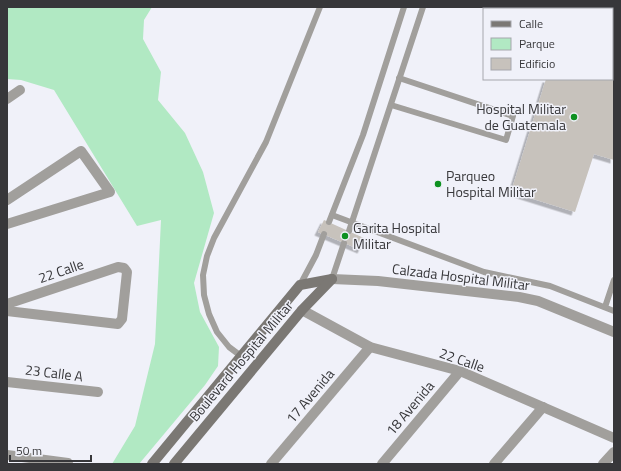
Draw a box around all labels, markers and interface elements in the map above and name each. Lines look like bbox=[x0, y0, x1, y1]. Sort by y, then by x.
legend bbox=[483, 8, 613, 80]
text: Calle bbox=[519, 14, 543, 33]
text: Parque bbox=[519, 34, 555, 53]
text: Edificio bbox=[519, 54, 555, 73]
place label: Hospital Militar de Guatemala bbox=[476, 98, 566, 135]
marker: Hospital Militar de Guatemala bbox=[569, 112, 579, 122]
place label: Parqueo Hospital Militar bbox=[446, 165, 536, 202]
marker: Parqueo Hospital Militar bbox=[433, 179, 443, 189]
place label: Garita Hospital Militar bbox=[353, 217, 440, 254]
marker: Garita Hospital Militar bbox=[340, 231, 350, 241]
street label: 22 Calle bbox=[35, 253, 86, 288]
street label: Calzada Hospital Militar bbox=[391, 258, 531, 295]
street label: Boulevard Hospital Militar bbox=[184, 295, 298, 426]
street label: 22 Calle bbox=[437, 342, 488, 377]
street label: 23 Calle A bbox=[24, 359, 85, 387]
street label: 17 Avenida bbox=[281, 364, 339, 428]
street label: 18 Avenida bbox=[381, 376, 439, 440]
scale bar bbox=[10, 437, 91, 463]
text: 50 m bbox=[16, 441, 42, 460]

